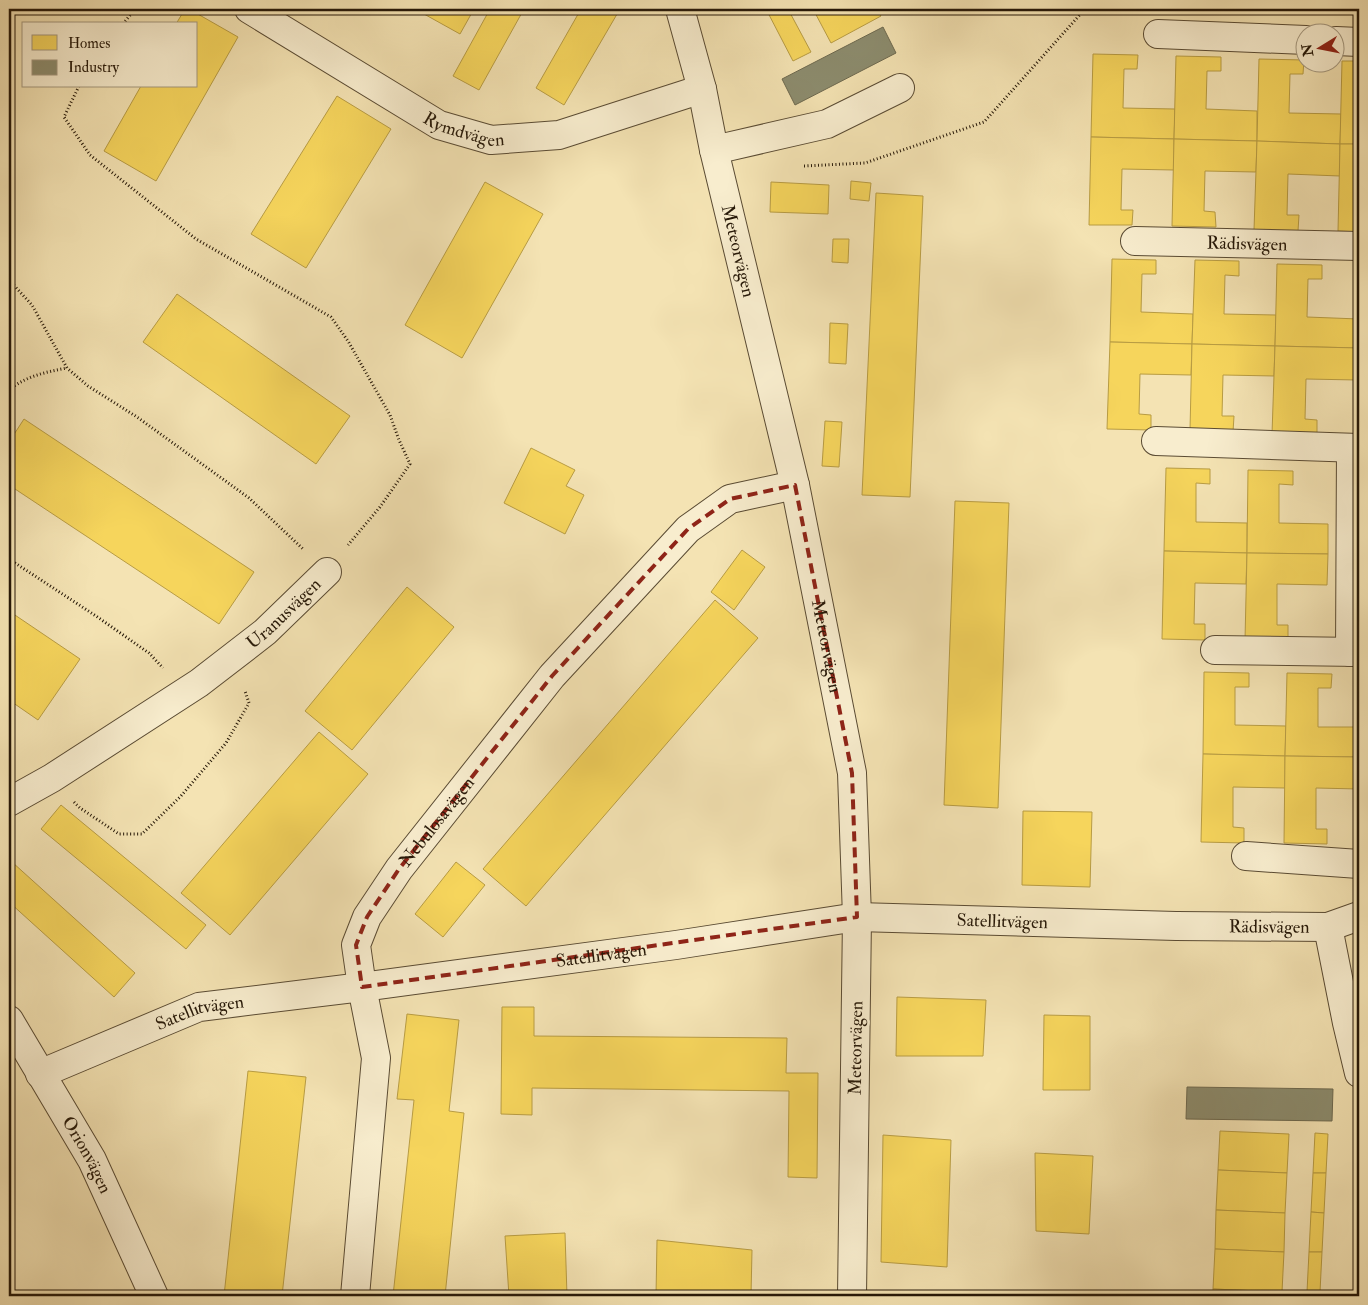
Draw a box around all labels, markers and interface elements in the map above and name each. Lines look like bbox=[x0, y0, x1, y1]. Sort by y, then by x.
legend bbox=[22, 22, 198, 88]
north arrow bbox=[1296, 22, 1346, 72]
text: Homes bbox=[68, 34, 110, 53]
text: N bbox=[1298, 42, 1317, 59]
text: Industry bbox=[68, 58, 119, 77]
street label: Rymdvägen bbox=[419, 107, 505, 152]
street label: Meteorvägen bbox=[716, 202, 761, 300]
street label: Rädisvägen bbox=[1206, 231, 1288, 256]
street label: Uranusvägen bbox=[242, 573, 326, 654]
street label: Meteorvägen bbox=[806, 598, 847, 695]
street label: Nebulosavägen bbox=[394, 772, 479, 871]
street label: Satellitvägen bbox=[956, 908, 1048, 934]
street label: Rädisvägen bbox=[1229, 915, 1310, 938]
street label: Satellitvägen bbox=[554, 938, 648, 972]
street label: Satellitvägen bbox=[152, 990, 245, 1036]
street label: Meteorvägen bbox=[844, 1001, 868, 1095]
street label: Orionvägen bbox=[57, 1112, 117, 1197]

